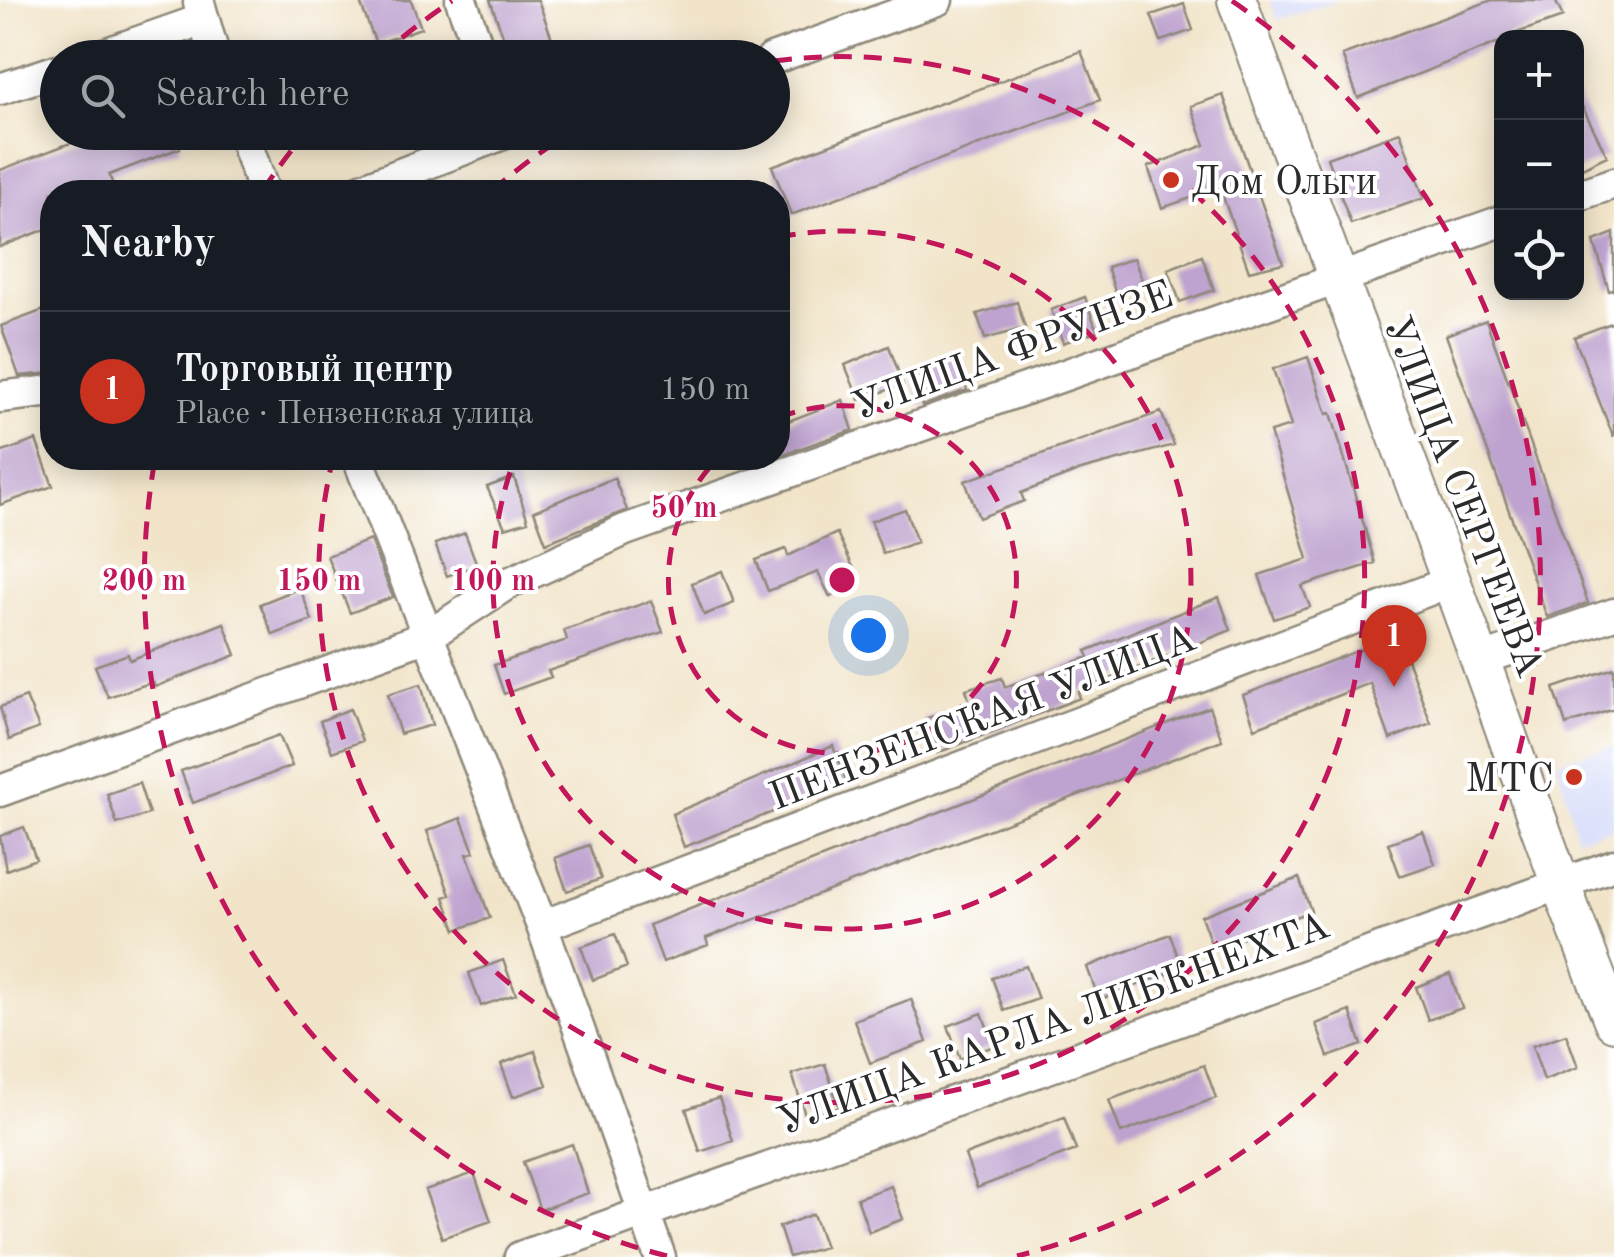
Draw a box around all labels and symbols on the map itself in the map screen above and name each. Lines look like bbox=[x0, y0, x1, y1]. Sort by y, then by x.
place label: Дом Ольги bbox=[1191, 164, 1377, 204]
marker: Дом Ольги bbox=[1160, 169, 1182, 191]
street label: УЛИЦА ФРУНЗЕ bbox=[848, 276, 1179, 429]
street label: УЛИЦА СЕРГЕЕВА bbox=[1374, 312, 1548, 683]
text: 50 m bbox=[650, 494, 718, 524]
centre of rings bbox=[824, 562, 860, 598]
text: 200 m bbox=[102, 567, 186, 597]
text: 150 m bbox=[277, 567, 361, 597]
text: 100 m bbox=[451, 567, 535, 597]
pin: 1 bbox=[1362, 604, 1426, 687]
your location bbox=[843, 610, 894, 661]
street label: ПЕНЗЕНСКАЯ УЛИЦА bbox=[765, 620, 1202, 820]
place label: МТС bbox=[1465, 761, 1554, 801]
marker: МТС bbox=[1563, 766, 1585, 788]
street label: УЛИЦА КАРЛА ЛИБКНЕХТА bbox=[773, 907, 1335, 1144]

